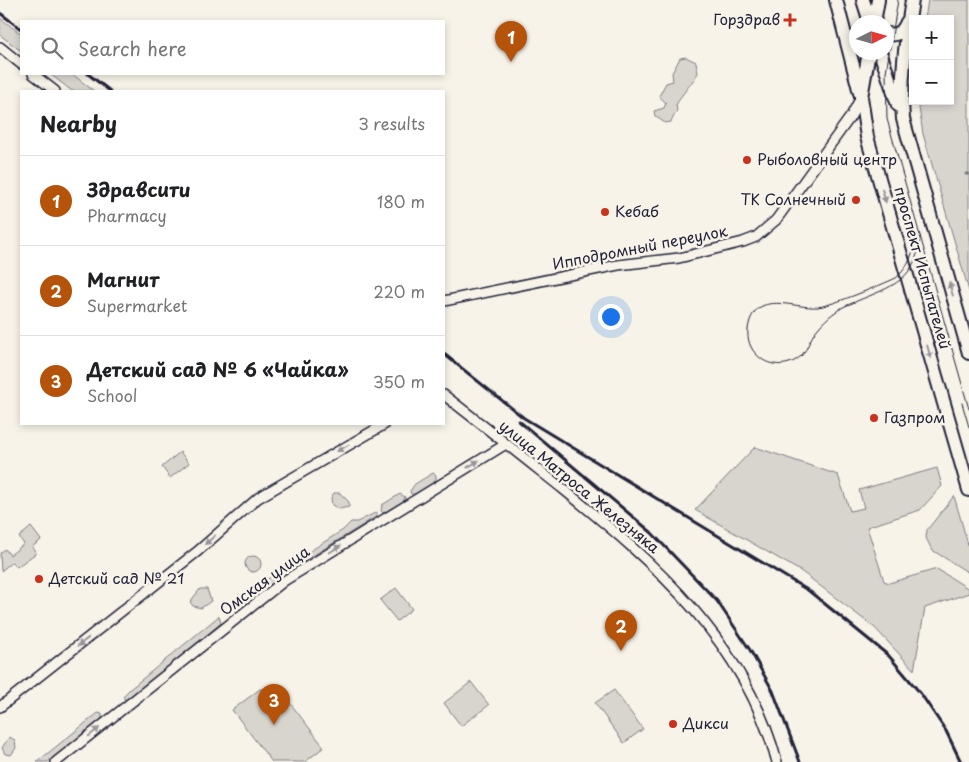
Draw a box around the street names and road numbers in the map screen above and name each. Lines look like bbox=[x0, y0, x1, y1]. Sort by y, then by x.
street label: проспект Испытателей bbox=[889, 184, 958, 352]
street label: Ипподромный переулок bbox=[550, 218, 729, 275]
street label: улица Матроса Железняка bbox=[495, 414, 666, 558]
street label: Омская улица bbox=[215, 539, 314, 620]

